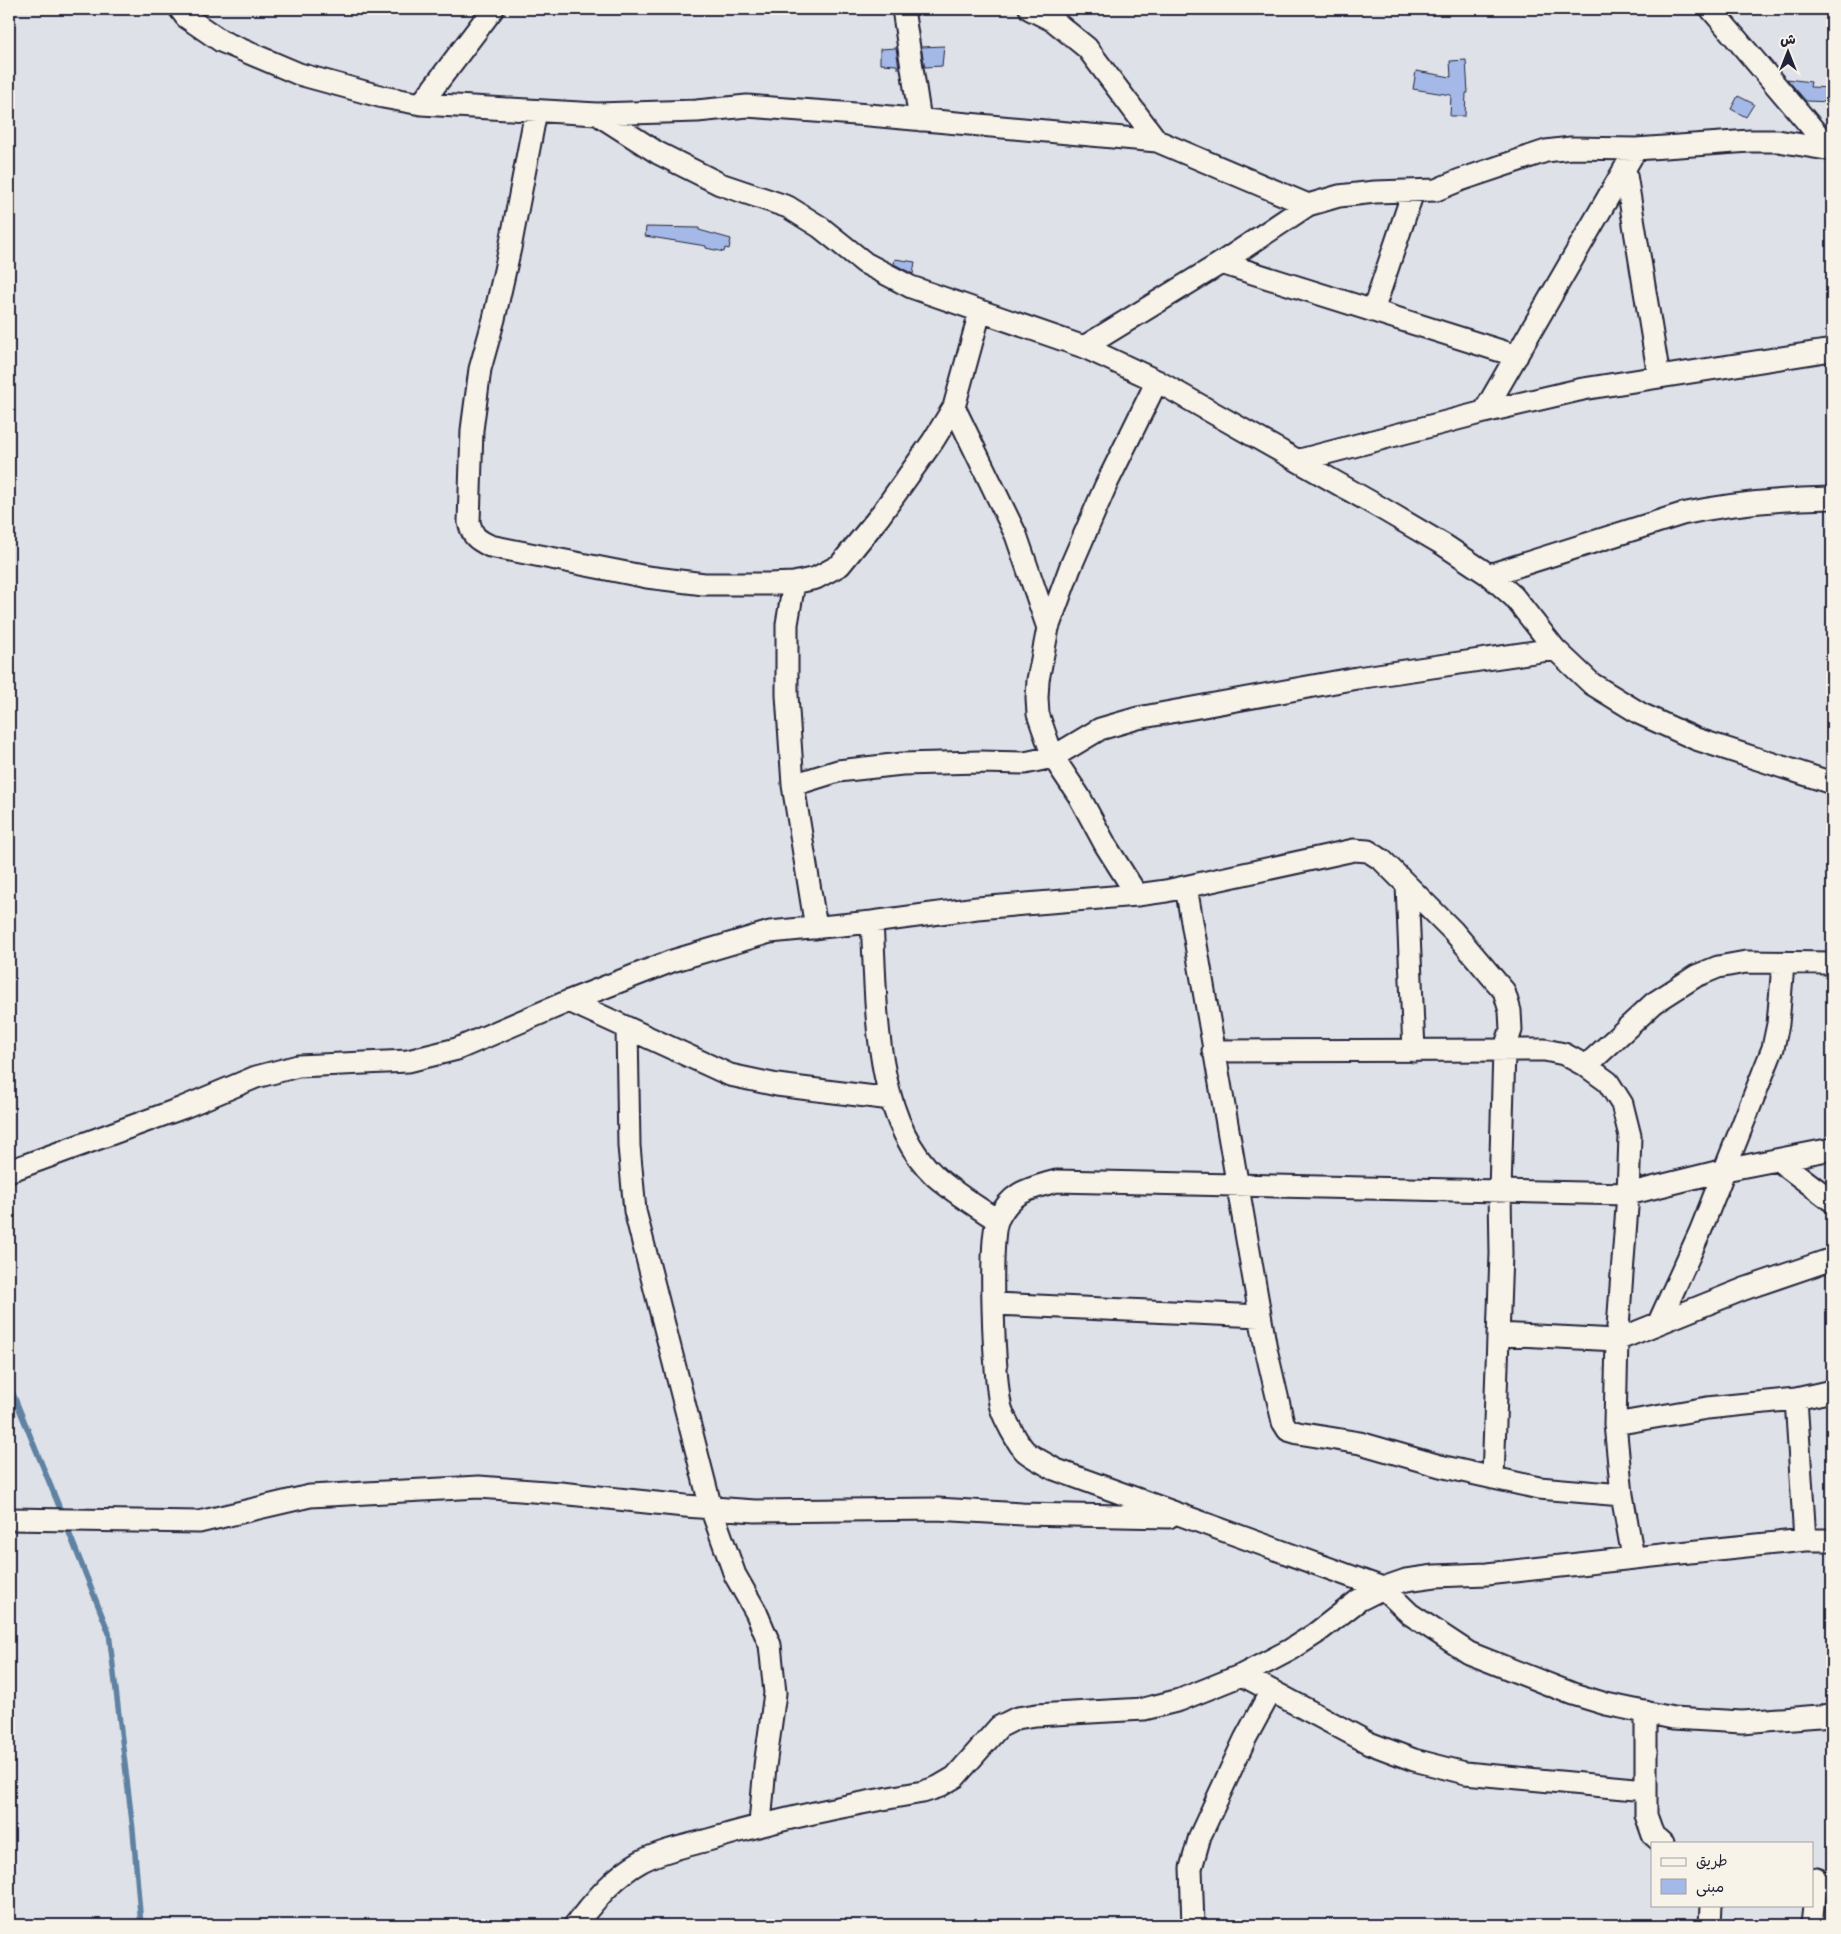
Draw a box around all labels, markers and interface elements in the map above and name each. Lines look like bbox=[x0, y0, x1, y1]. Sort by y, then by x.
north arrow bbox=[1764, 28, 1814, 78]
text: ش bbox=[1780, 33, 1796, 50]
legend bbox=[1651, 1842, 1814, 1906]
text: طريق bbox=[1696, 1854, 1728, 1872]
text: مبنى bbox=[1696, 1880, 1724, 1898]

